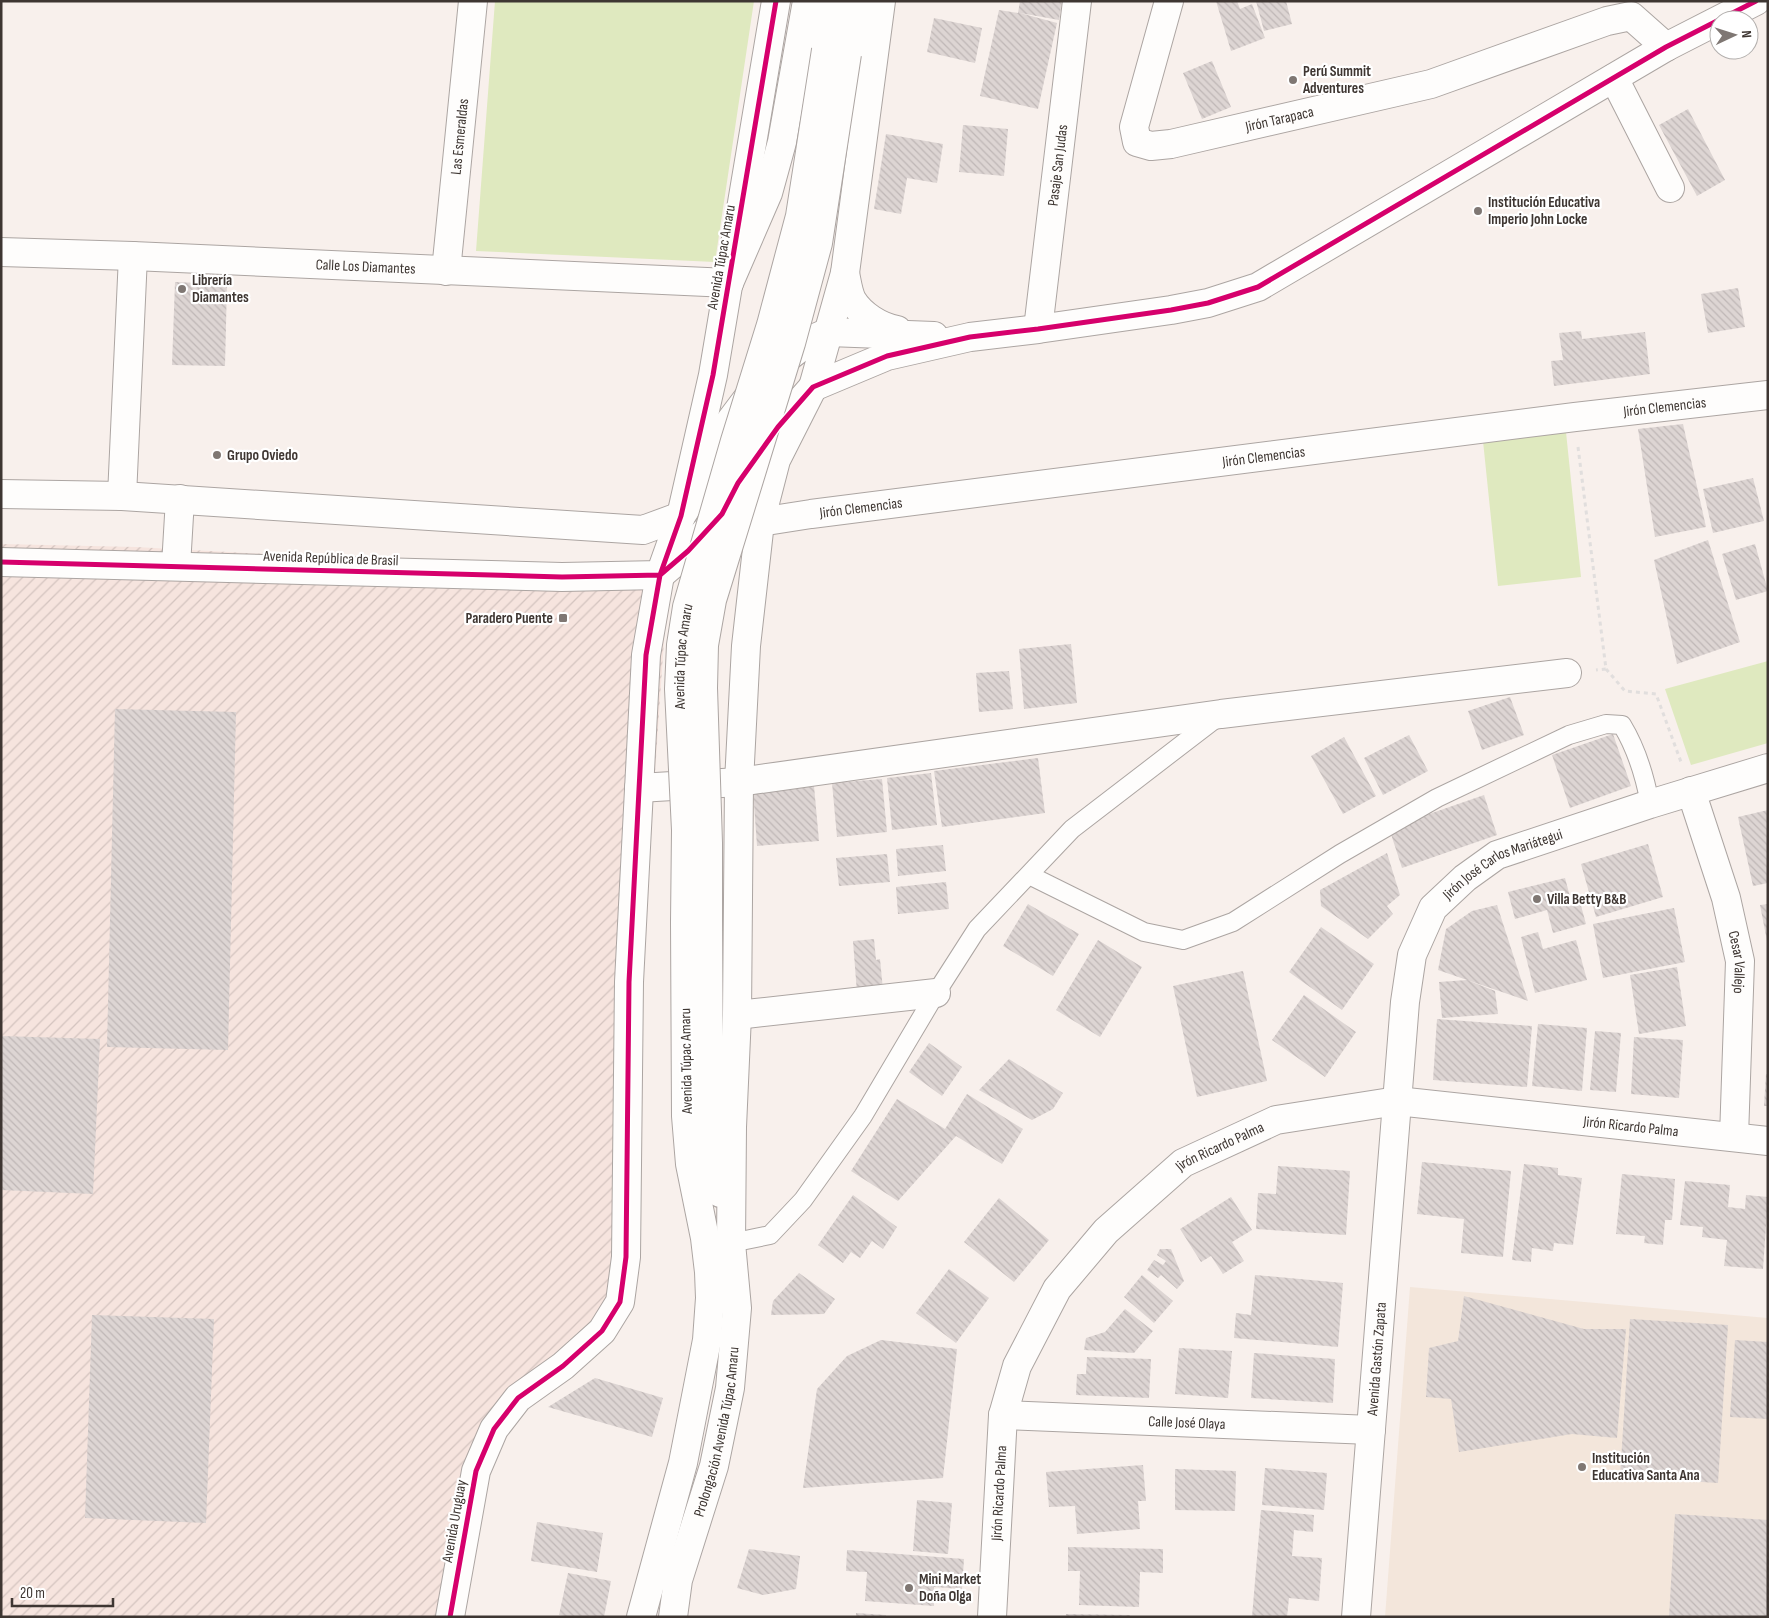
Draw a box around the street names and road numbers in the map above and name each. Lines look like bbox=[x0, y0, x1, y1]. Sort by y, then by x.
street label: Las Esmeraldas bbox=[447, 98, 473, 176]
street label: Jirón Tarapaca bbox=[1243, 102, 1316, 137]
street label: Pasaje San Judas bbox=[1044, 123, 1072, 207]
street label: Avenida Túpac Amaru bbox=[703, 203, 740, 312]
street label: Calle Los Diamantes bbox=[315, 255, 416, 279]
street label: Jirón Clemencias bbox=[1621, 393, 1707, 422]
street label: Jirón Clemencias bbox=[1220, 442, 1306, 472]
street label: Jirón Clemencias bbox=[818, 493, 903, 523]
street label: Avenida República de Brasil bbox=[262, 547, 399, 570]
street label: Avenida Túpac Amaru bbox=[670, 601, 698, 711]
street label: Jirón José Carlos Mariátegui bbox=[1438, 825, 1565, 905]
street label: Cesar Vallejo bbox=[1724, 929, 1749, 994]
street label: Avenida Túpac Amaru bbox=[676, 1008, 697, 1115]
street label: Jirón Ricardo Palma bbox=[1582, 1112, 1680, 1141]
street label: Jirón Ricardo Palma bbox=[1171, 1118, 1267, 1176]
street label: Avenida Gastón Zapata bbox=[1363, 1301, 1391, 1417]
street label: Prolongación Avenida Túpac Amaru bbox=[690, 1346, 744, 1519]
street label: Calle José Olaya bbox=[1148, 1412, 1226, 1434]
street label: Jirón Ricardo Palma bbox=[987, 1445, 1011, 1542]
street label: Avenida Uruguay bbox=[438, 1478, 471, 1565]

